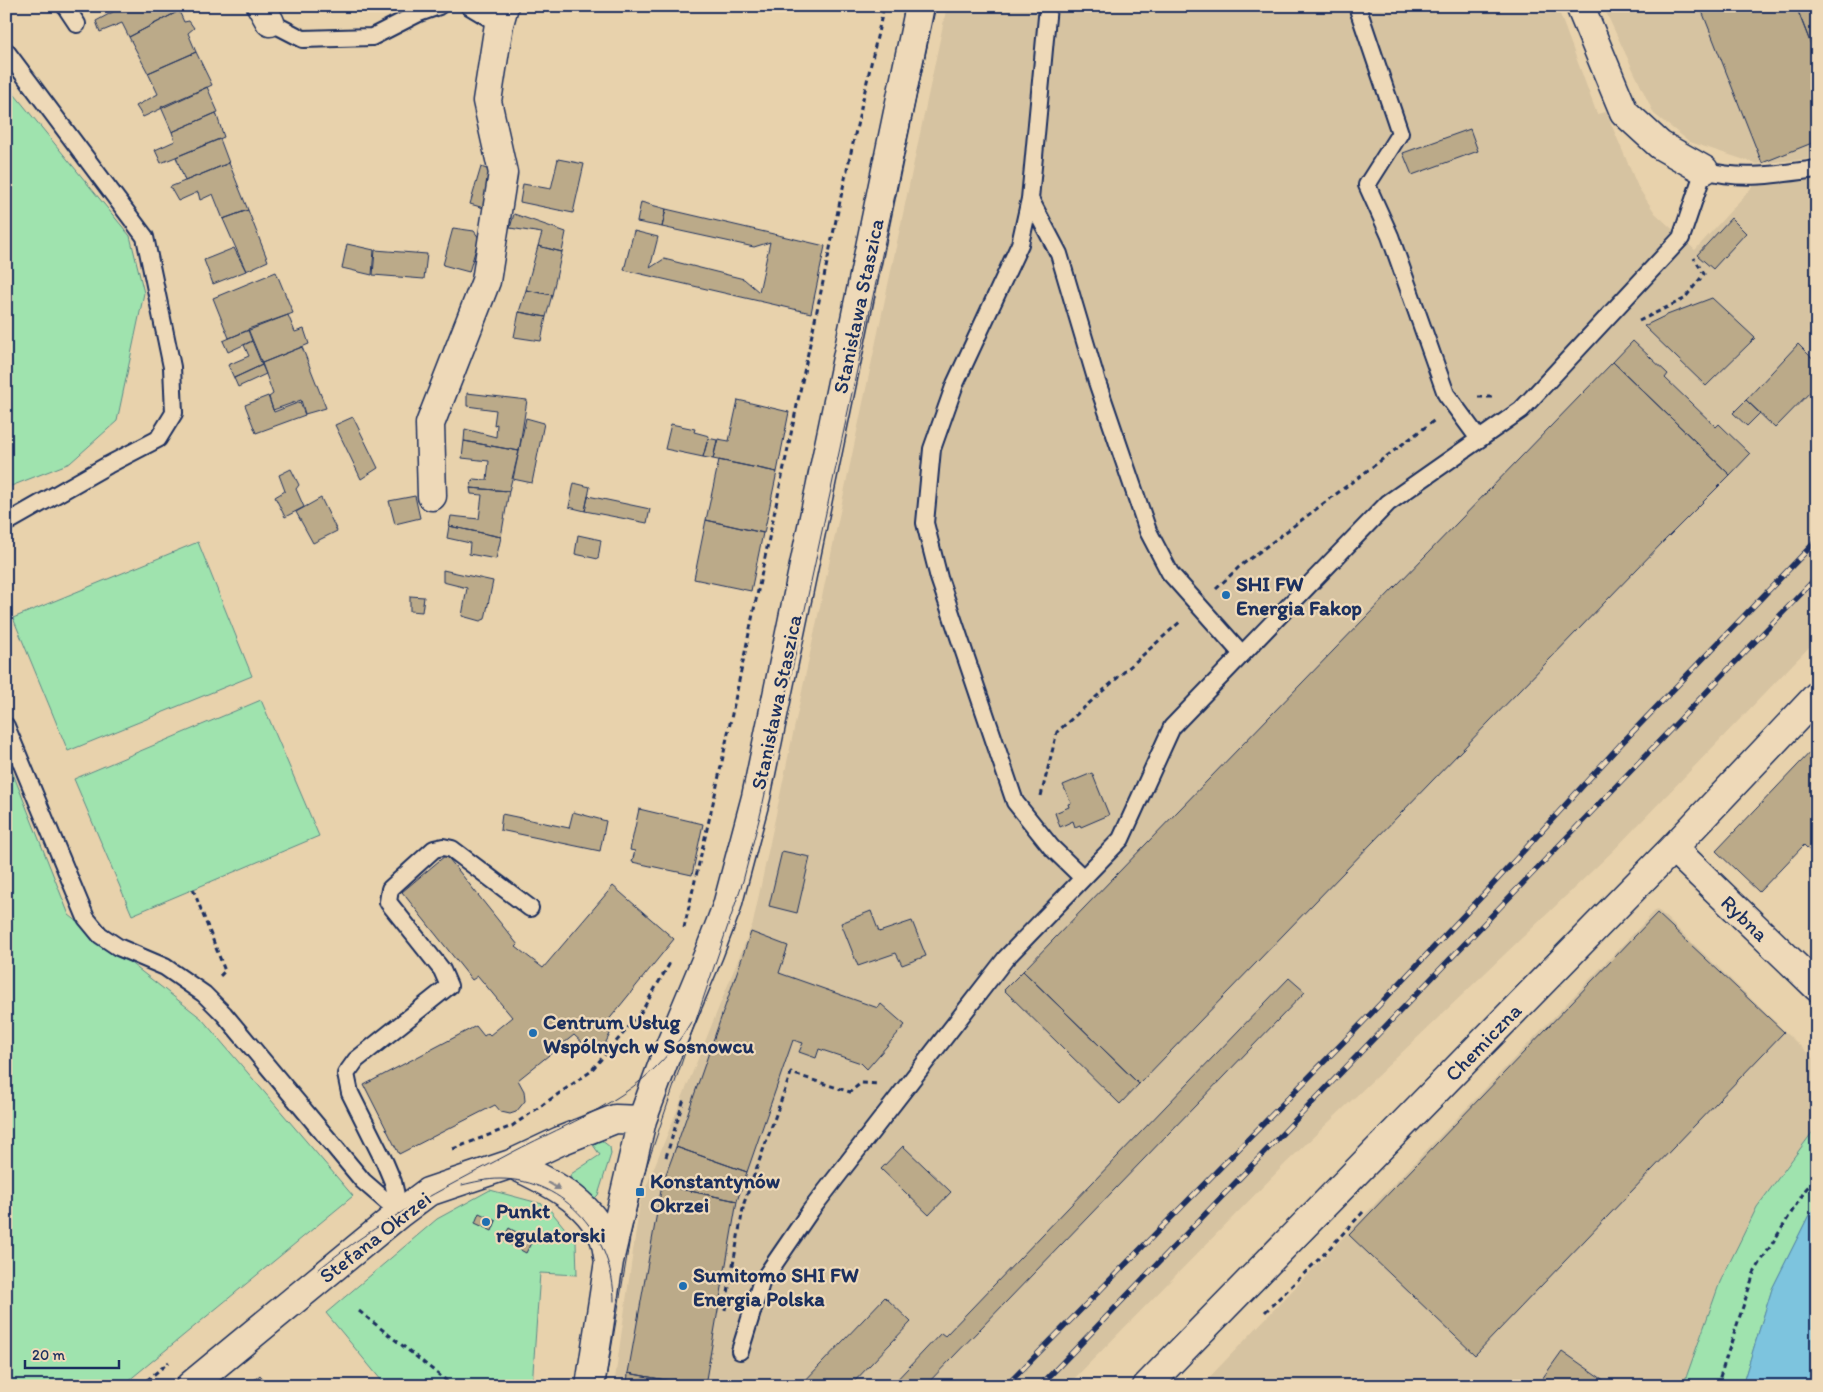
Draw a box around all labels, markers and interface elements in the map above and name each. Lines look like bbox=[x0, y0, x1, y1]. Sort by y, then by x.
street label: Stanisława Staszica bbox=[827, 216, 889, 396]
place label: SHI FW Energia Fakop bbox=[1236, 571, 1362, 621]
marker: SHI FW Energia Fakop bbox=[1220, 589, 1232, 601]
street label: Stanisława Staszica bbox=[745, 612, 807, 792]
street label: Rybna bbox=[1716, 890, 1774, 947]
street label: Chemiczna bbox=[1440, 998, 1526, 1086]
place label: Centrum Usług Wspólnych w Sosnowcu bbox=[543, 1009, 754, 1059]
marker: Centrum Usług Wspólnych w Sosnowcu bbox=[527, 1027, 539, 1039]
place label: Konstantynów Okrzei bbox=[650, 1168, 781, 1217]
one-way arrow bbox=[547, 1182, 561, 1191]
street label: Stefana Okrzei bbox=[314, 1186, 436, 1288]
marker: Konstantynów Okrzei bbox=[634, 1186, 646, 1198]
place label: Punkt regulatorski bbox=[496, 1198, 606, 1248]
marker: Punkt regulatorski bbox=[480, 1216, 492, 1228]
place label: Sumitomo SHI FW Energia Polska bbox=[693, 1262, 859, 1312]
marker: Sumitomo SHI FW Energia Polska bbox=[677, 1280, 689, 1292]
scale bar bbox=[25, 1337, 119, 1369]
text: 20 m bbox=[32, 1346, 66, 1364]

